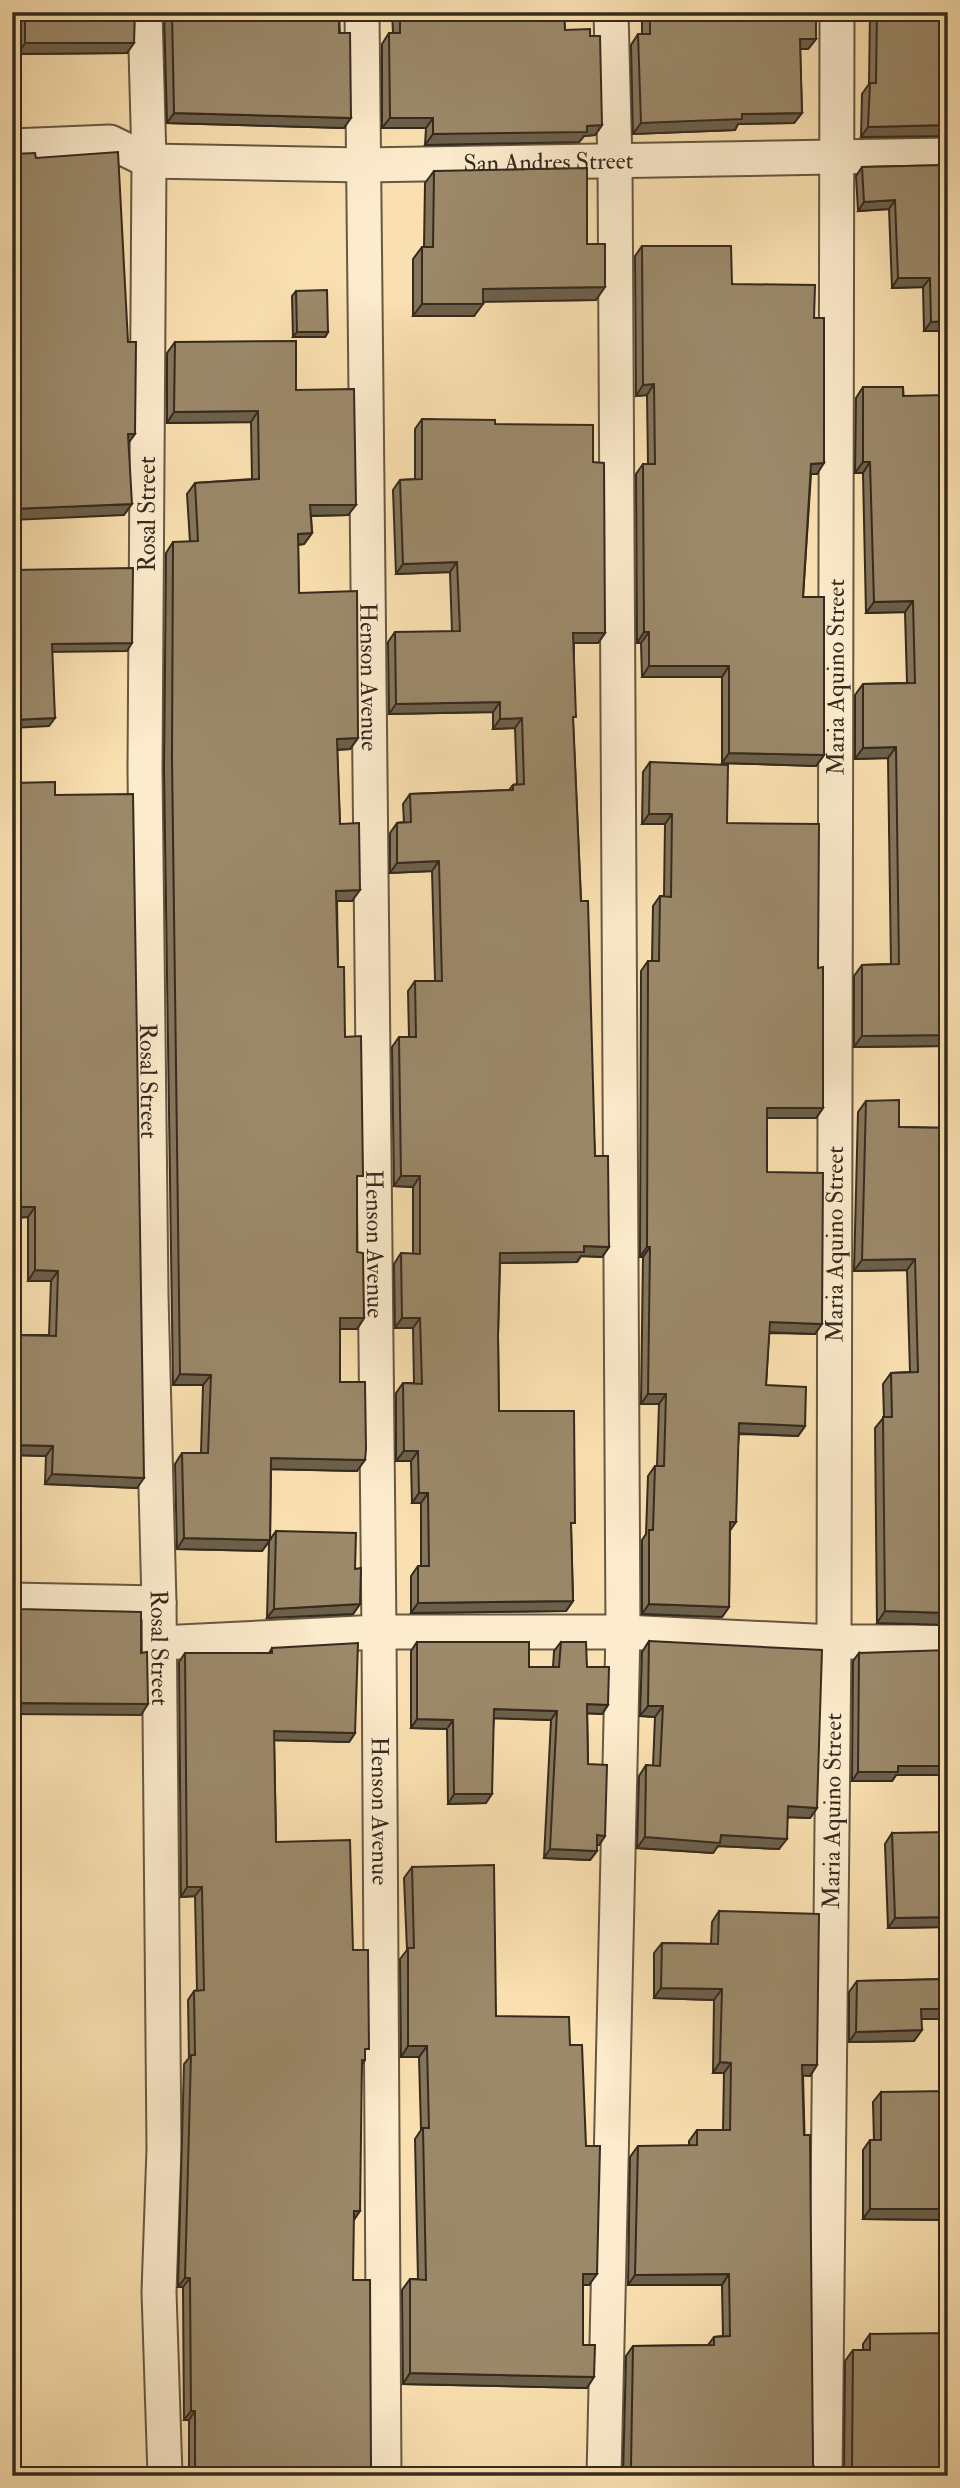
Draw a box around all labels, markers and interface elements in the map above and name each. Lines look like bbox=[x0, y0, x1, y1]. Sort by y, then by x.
street label: San Andres Street bbox=[463, 145, 634, 179]
street label: Rosal Street bbox=[132, 456, 163, 572]
street label: Maria Aquino Street bbox=[820, 579, 851, 775]
street label: Henson Avenue bbox=[353, 603, 385, 751]
street label: Rosal Street bbox=[132, 1023, 165, 1139]
street label: Maria Aquino Street bbox=[819, 1146, 850, 1342]
street label: Henson Avenue bbox=[359, 1169, 391, 1318]
street label: Rosal Street bbox=[143, 1590, 175, 1706]
street label: Maria Aquino Street bbox=[816, 1712, 849, 1909]
street label: Henson Avenue bbox=[364, 1737, 396, 1885]

